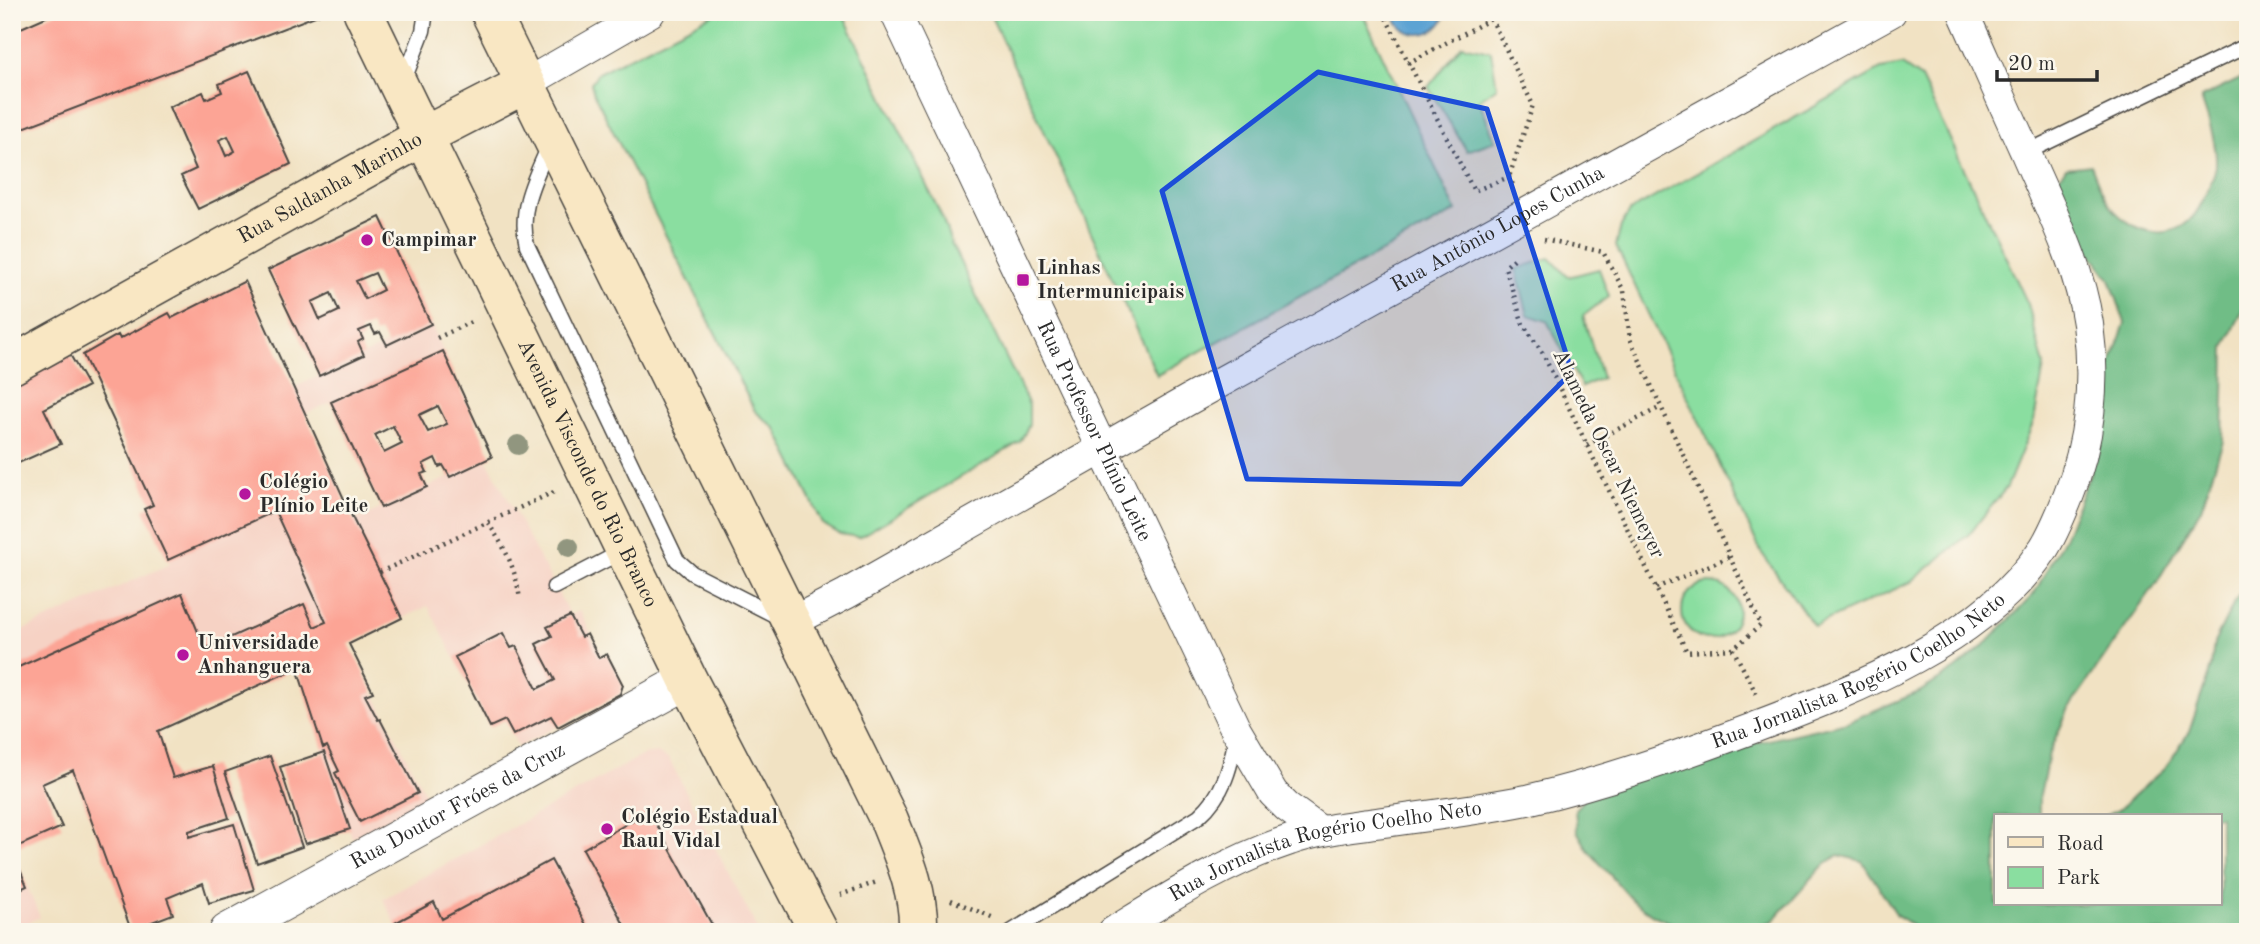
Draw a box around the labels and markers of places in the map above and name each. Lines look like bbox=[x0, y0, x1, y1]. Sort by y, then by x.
place label: Campimar bbox=[381, 230, 477, 251]
marker: Campimar bbox=[359, 232, 375, 248]
place label: Linhas Intermunicipais bbox=[1037, 258, 1184, 303]
marker: Linhas Intermunicipais bbox=[1015, 272, 1031, 288]
place label: Colégio Plínio Leite bbox=[259, 472, 369, 517]
marker: Colégio Plínio Leite bbox=[237, 486, 253, 502]
place label: Universidade Anhanguera bbox=[197, 633, 319, 678]
marker: Universidade Anhanguera bbox=[175, 647, 191, 663]
place label: Colégio Estadual Raul Vidal bbox=[621, 807, 778, 852]
marker: Colégio Estadual Raul Vidal bbox=[599, 821, 615, 837]

